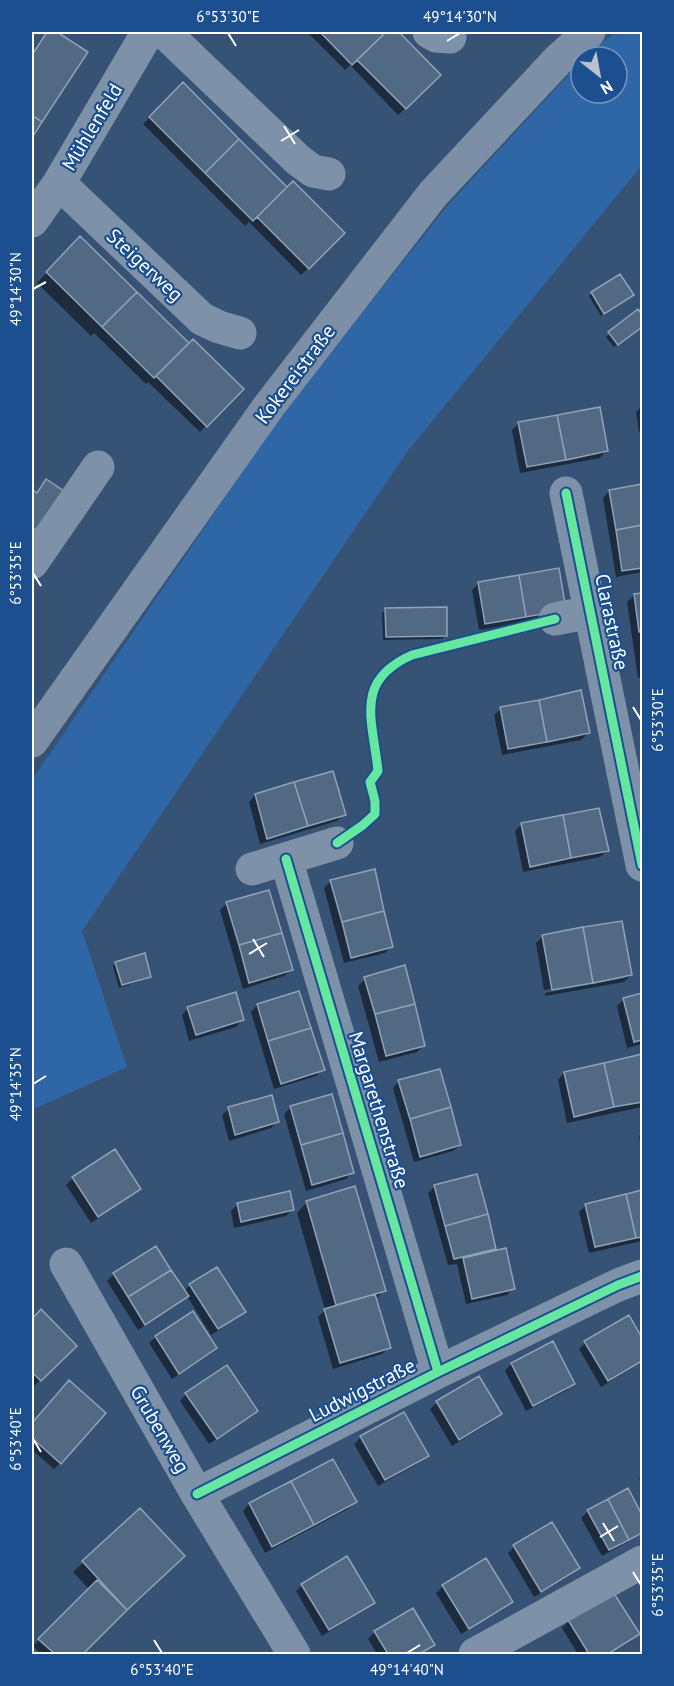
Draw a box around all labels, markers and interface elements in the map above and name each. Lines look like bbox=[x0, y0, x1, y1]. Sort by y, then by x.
text: 6°53'30"E bbox=[196, 7, 260, 26]
text: 49°14'30"N bbox=[423, 7, 497, 26]
north arrow bbox=[569, 45, 629, 105]
text: N bbox=[597, 77, 616, 99]
street label: Mühlenfeld bbox=[56, 79, 128, 175]
street label: Steigerweg bbox=[101, 223, 189, 307]
text: 49°14'30"N bbox=[6, 252, 25, 326]
street label: Kokereistraße bbox=[249, 319, 341, 429]
text: 6°53'35"E bbox=[6, 541, 25, 605]
street label: Clarastraße bbox=[589, 571, 635, 673]
text: 6°53'30"E bbox=[648, 688, 667, 752]
street label: Margarethenstraße bbox=[343, 1028, 415, 1192]
text: 49°14'35"N bbox=[6, 1047, 25, 1121]
street label: Ludwigstraße bbox=[304, 1352, 420, 1428]
street label: Grubenweg bbox=[125, 1381, 195, 1477]
text: 6°53'40"E bbox=[6, 1407, 25, 1471]
text: 6°53'35"E bbox=[648, 1553, 667, 1617]
text: 6°53'40"E bbox=[130, 1660, 194, 1679]
text: 49°14'40"N bbox=[370, 1660, 444, 1679]

